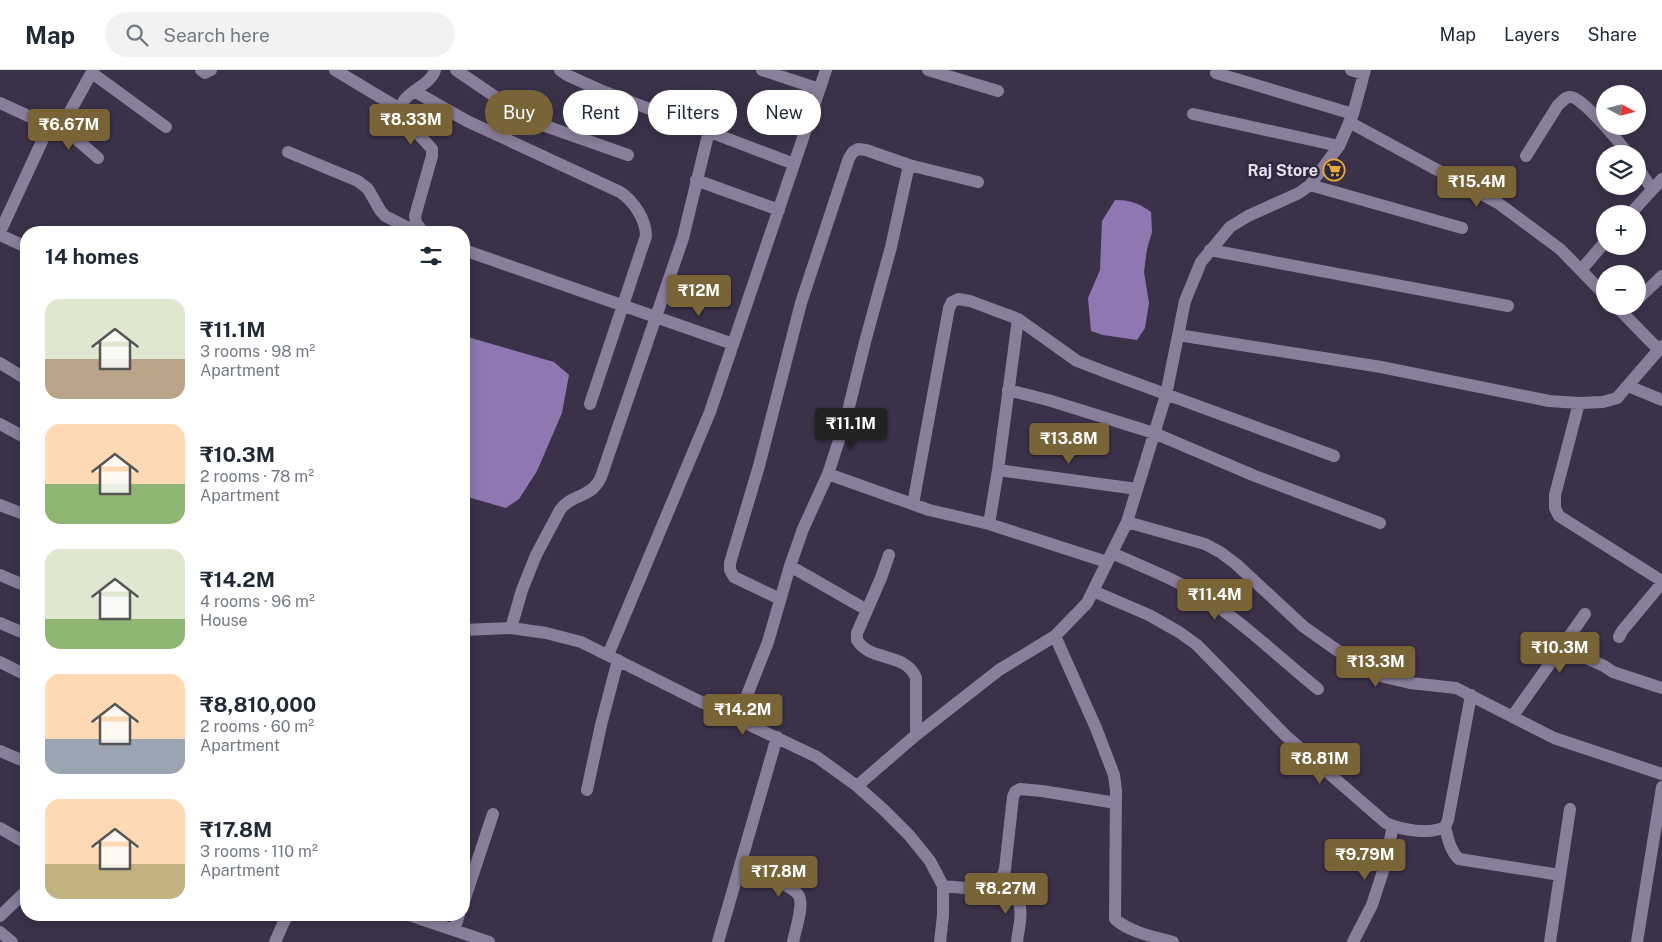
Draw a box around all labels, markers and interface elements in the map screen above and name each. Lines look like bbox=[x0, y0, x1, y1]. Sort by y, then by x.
search box bbox=[105, 12, 455, 57]
text: Map bbox=[25, 21, 75, 49]
icon: search bbox=[123, 21, 151, 49]
text: Search here bbox=[163, 24, 270, 46]
text: Map bbox=[1440, 24, 1476, 45]
text: Layers bbox=[1504, 24, 1560, 45]
text: Share bbox=[1588, 24, 1637, 45]
north arrow bbox=[1596, 85, 1646, 135]
map controls bbox=[1596, 85, 1646, 315]
chip: Buy bbox=[485, 90, 553, 135]
chip: Rent bbox=[563, 90, 638, 135]
chip: Filters bbox=[648, 90, 737, 135]
chip: New bbox=[747, 90, 821, 135]
pin: ₹8.33M bbox=[370, 104, 452, 146]
pin: ₹6.67M bbox=[28, 108, 110, 151]
text: ₹8.33M bbox=[380, 110, 442, 129]
text: ₹6.67M bbox=[39, 115, 99, 134]
button: layers bbox=[1596, 145, 1646, 195]
supermarket icon: Raj Store bbox=[1322, 158, 1346, 182]
place label: Raj Store bbox=[1248, 161, 1318, 180]
pin: ₹15.4M bbox=[1436, 166, 1518, 208]
text: ₹15.4M bbox=[1448, 172, 1506, 191]
button: + bbox=[1596, 205, 1646, 255]
icon: filters bbox=[417, 242, 445, 270]
text: 14 homes bbox=[45, 244, 139, 269]
button: − bbox=[1596, 265, 1646, 315]
pin: ₹12M bbox=[669, 274, 729, 317]
text: ₹12M bbox=[678, 281, 720, 300]
text: ₹11.1M bbox=[200, 317, 265, 342]
icon: home bbox=[85, 319, 145, 379]
text: 3 rooms · 98 m² bbox=[200, 342, 315, 361]
text: Apartment bbox=[200, 361, 280, 380]
pin: ₹11.1M bbox=[810, 408, 892, 450]
text: ₹11.1M bbox=[826, 414, 876, 433]
pin: ₹13.8M bbox=[1028, 422, 1110, 465]
text: ₹13.8M bbox=[1040, 429, 1098, 448]
text: ₹10.3M bbox=[200, 442, 275, 467]
icon: home bbox=[85, 444, 145, 504]
text: 2 rooms · 78 m² bbox=[200, 467, 314, 486]
text: Apartment bbox=[200, 486, 280, 505]
text: ₹14.2M bbox=[200, 567, 275, 592]
icon: home bbox=[85, 569, 145, 629]
pin: ₹11.4M bbox=[1174, 578, 1256, 621]
text: ₹11.4M bbox=[1188, 585, 1242, 604]
text: 4 rooms · 96 m² bbox=[200, 592, 315, 611]
text: House bbox=[200, 611, 248, 630]
pin: ₹10.3M bbox=[1519, 632, 1601, 674]
text: ₹10.3M bbox=[1531, 638, 1589, 657]
pin: ₹13.3M bbox=[1335, 646, 1417, 688]
text: ₹13.3M bbox=[1347, 652, 1405, 671]
text: ₹8,810,000 bbox=[200, 692, 316, 717]
icon: home bbox=[85, 694, 145, 754]
pin: ₹14.2M bbox=[702, 694, 784, 736]
text: ₹14.2M bbox=[714, 700, 772, 719]
text: 2 rooms · 60 m² bbox=[200, 717, 314, 736]
text: Apartment bbox=[200, 736, 280, 755]
pin: ₹8.81M bbox=[1279, 742, 1361, 785]
text: ₹8.81M bbox=[1291, 749, 1349, 768]
text: ₹17.8M bbox=[200, 817, 272, 842]
icon: home bbox=[85, 819, 145, 879]
pin: ₹9.79M bbox=[1324, 838, 1406, 881]
text: 3 rooms · 110 m² bbox=[200, 842, 318, 861]
text: ₹9.79M bbox=[1336, 845, 1394, 864]
pin: ₹17.8M bbox=[738, 856, 820, 898]
text: Apartment bbox=[200, 861, 280, 880]
text: ₹17.8M bbox=[751, 862, 807, 881]
pin: ₹8.27M bbox=[965, 872, 1047, 915]
text: ₹8.27M bbox=[976, 879, 1036, 898]

